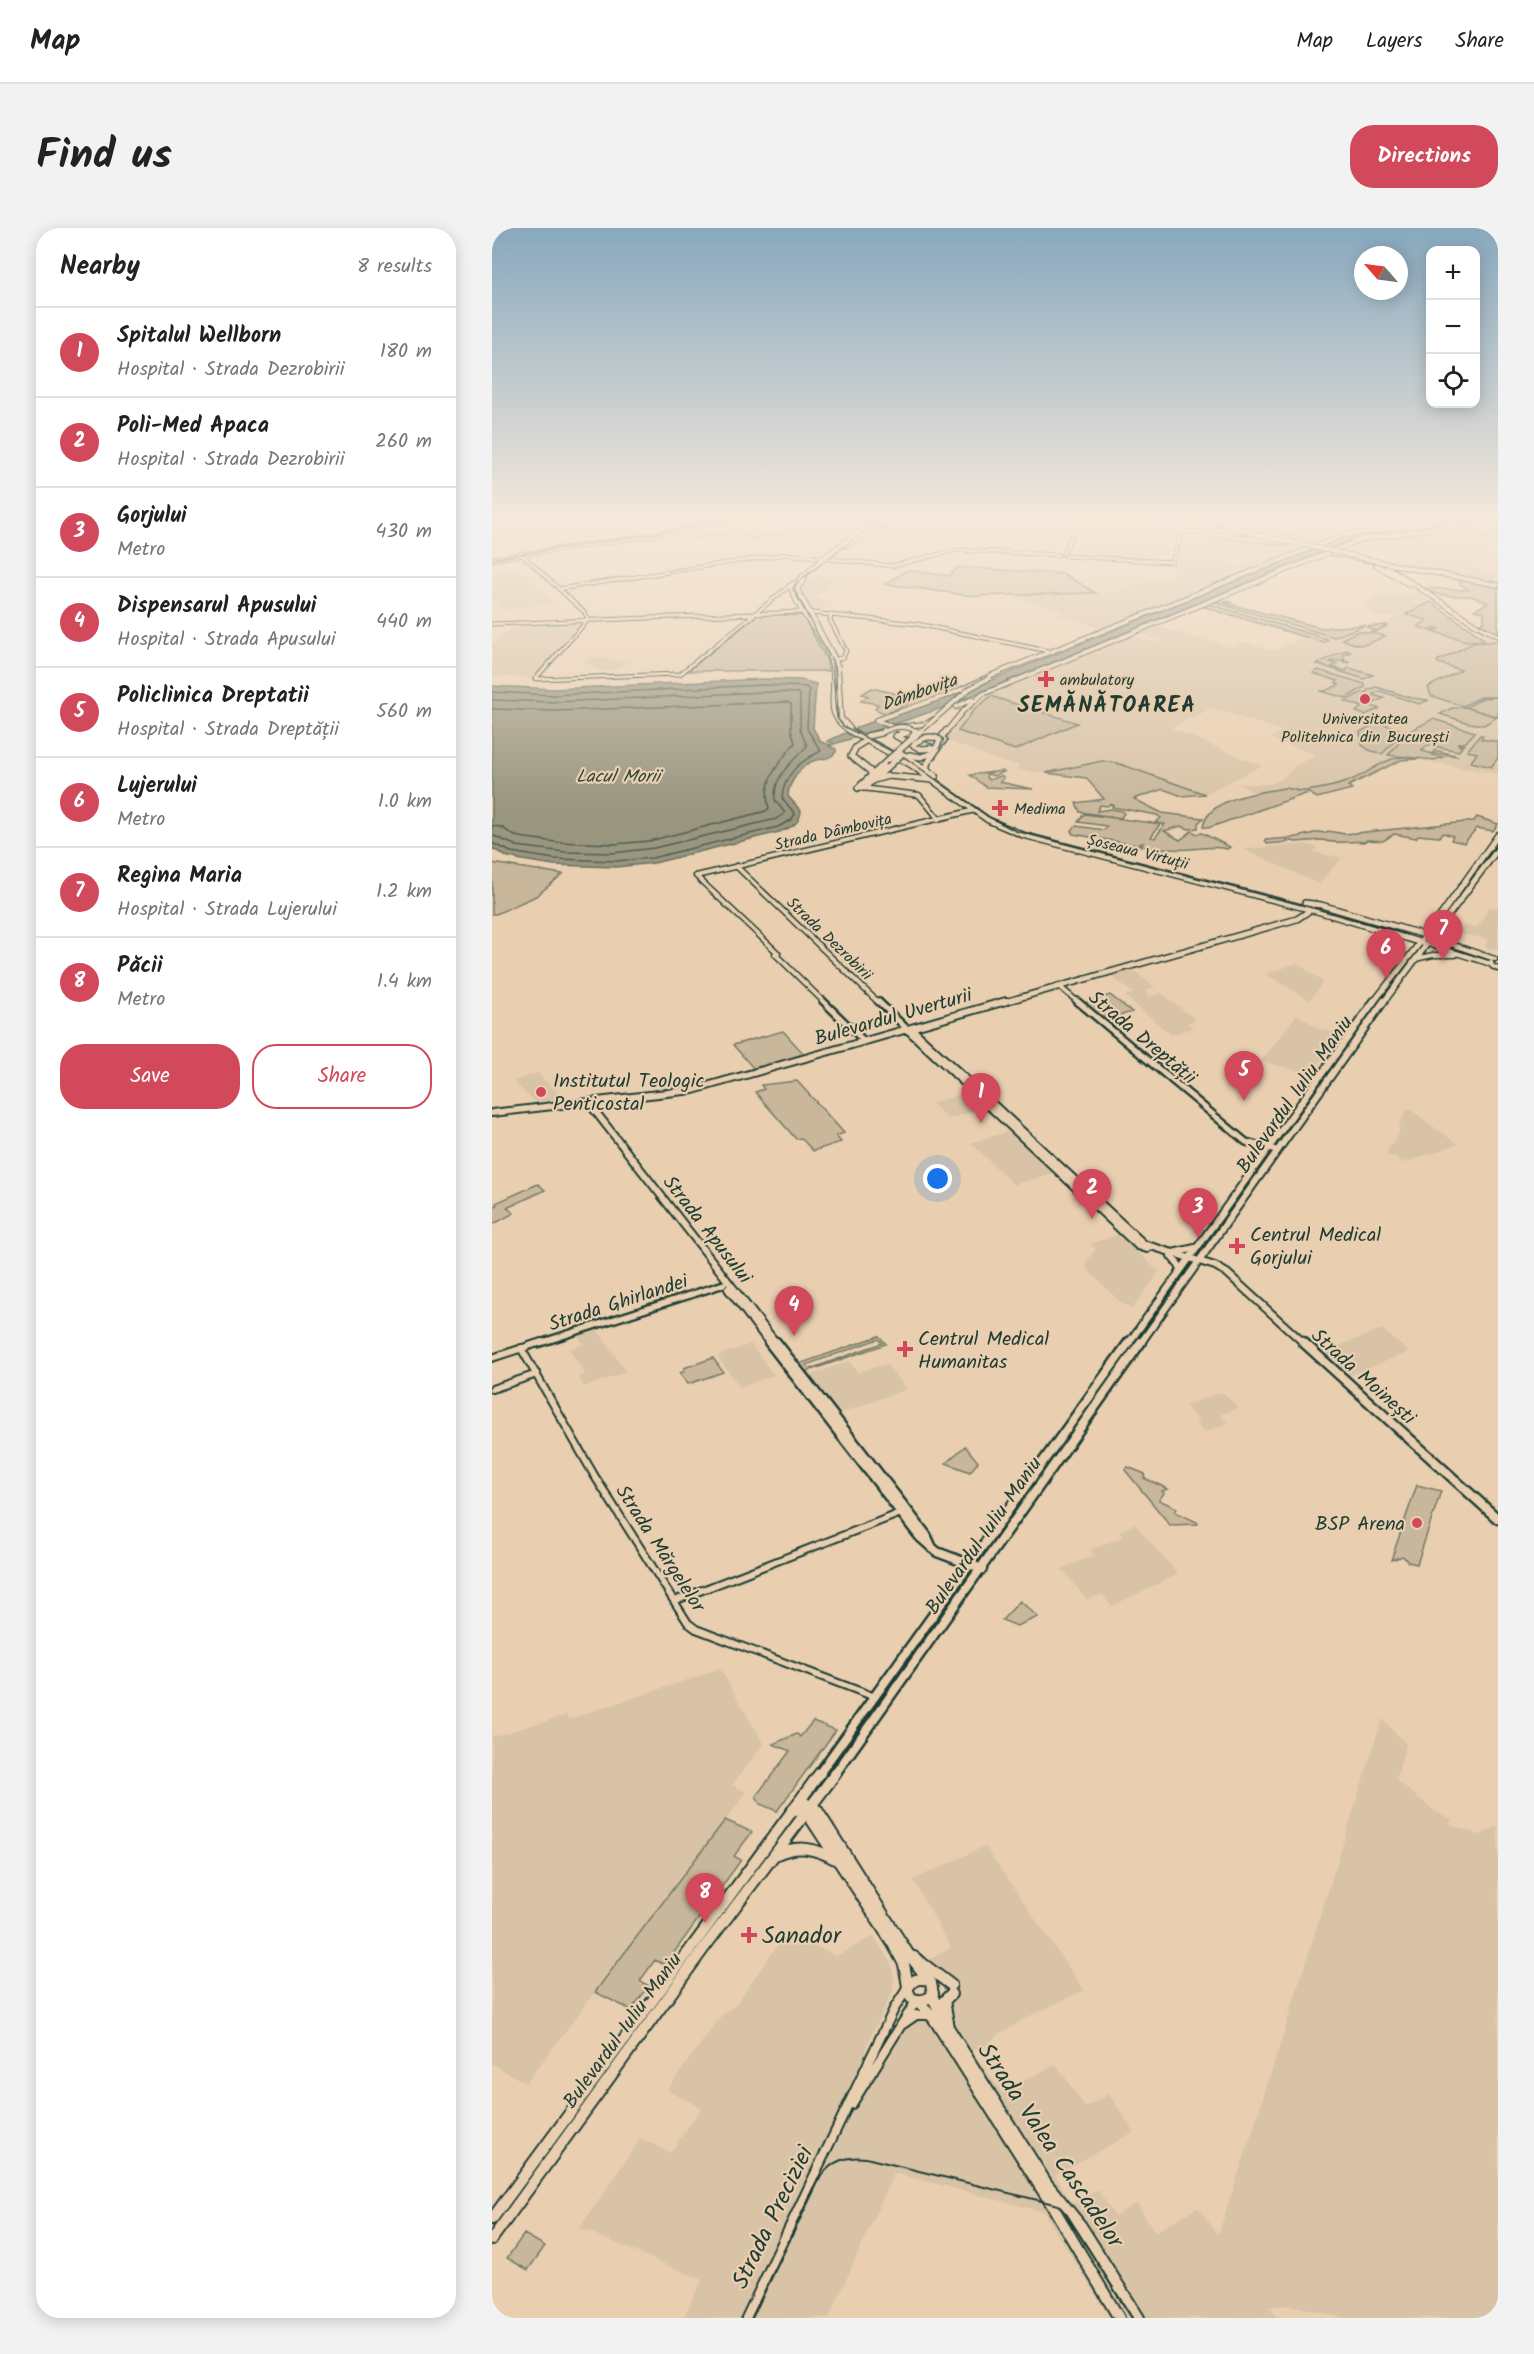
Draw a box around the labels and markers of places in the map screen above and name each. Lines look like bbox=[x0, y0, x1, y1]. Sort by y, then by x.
place label: ambulatory bbox=[1060, 668, 1134, 693]
marker: ambulatory bbox=[1037, 670, 1055, 688]
marker: Universitatea Politehnica din București bbox=[1358, 692, 1372, 706]
place label: Universitatea Politehnica din București bbox=[1281, 707, 1450, 750]
place label: Medima bbox=[1014, 797, 1066, 822]
marker: Medima bbox=[991, 799, 1009, 817]
pin: 7 bbox=[1424, 910, 1462, 960]
pin: 6 bbox=[1366, 930, 1406, 979]
pin: 5 bbox=[1224, 1052, 1263, 1101]
place label: Institutul Teologic Penticostal bbox=[553, 1066, 704, 1121]
pin: 1 bbox=[962, 1074, 1000, 1123]
marker: Institutul Teologic Penticostal bbox=[534, 1085, 548, 1099]
pin: 2 bbox=[1072, 1170, 1112, 1219]
pin: 3 bbox=[1178, 1188, 1218, 1238]
place label: Centrul Medical Gorjului bbox=[1250, 1220, 1381, 1275]
marker: Centrul Medical Gorjului bbox=[1228, 1237, 1246, 1255]
pin: 4 bbox=[774, 1286, 814, 1336]
place label: Centrul Medical Humanitas bbox=[918, 1324, 1049, 1379]
marker: Centrul Medical Humanitas bbox=[896, 1340, 914, 1358]
place label: BSP Arena bbox=[1315, 1509, 1405, 1541]
marker: BSP Arena bbox=[1410, 1516, 1424, 1530]
pin: 8 bbox=[686, 1874, 724, 1923]
place label: Sanador bbox=[762, 1917, 843, 1956]
marker: Sanador bbox=[740, 1926, 758, 1944]

